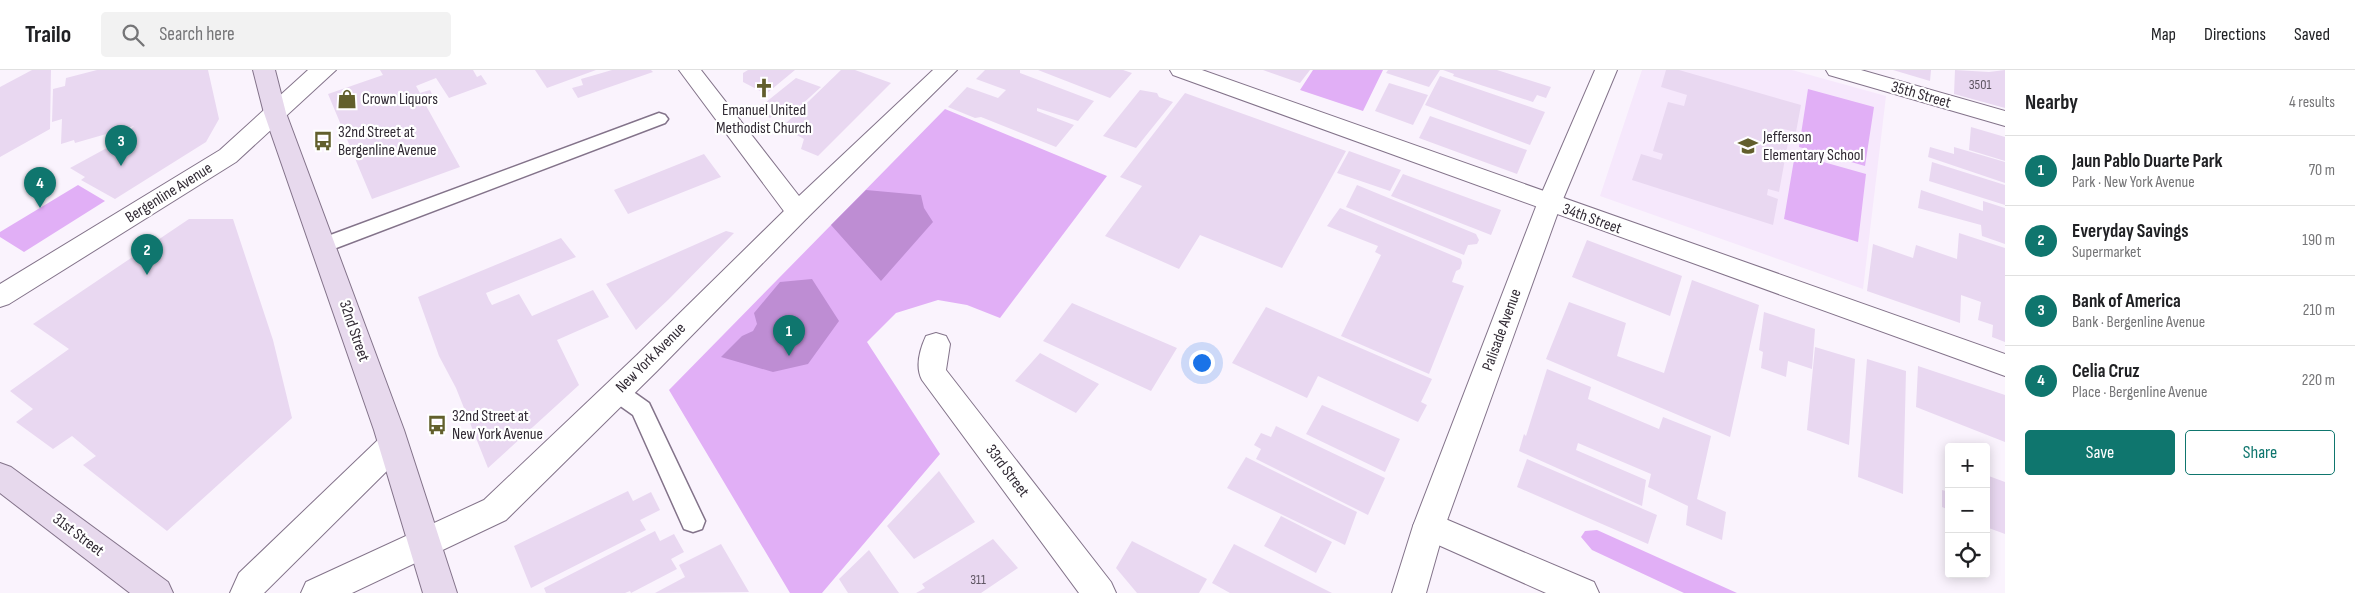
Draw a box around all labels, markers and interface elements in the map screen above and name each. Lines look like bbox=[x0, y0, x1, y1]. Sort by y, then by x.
search box bbox=[101, 12, 451, 57]
text: Trailo bbox=[25, 20, 71, 49]
icon: search bbox=[119, 21, 147, 49]
text: Search here bbox=[159, 23, 235, 46]
text: Map bbox=[2151, 24, 2176, 45]
text: Directions bbox=[2204, 24, 2266, 45]
text: Saved bbox=[2294, 24, 2330, 45]
house number: 3501 bbox=[1969, 76, 1991, 93]
church icon: Emanuel United Methodist Church bbox=[753, 77, 775, 99]
street label: 35th Street bbox=[1889, 77, 1953, 113]
shop icon: Crown Liquors bbox=[336, 88, 358, 110]
place label: Crown Liquors bbox=[362, 90, 438, 109]
text: Nearby bbox=[2025, 90, 2078, 115]
text: 4 results bbox=[2289, 93, 2335, 112]
place label: Emanuel United Methodist Church bbox=[716, 101, 812, 138]
place label: 32nd Street at Bergenline Avenue bbox=[338, 123, 437, 160]
pin: 3 bbox=[105, 125, 137, 166]
place label: Jefferson Elementary School bbox=[1762, 128, 1863, 165]
bus stop icon: 32nd Street at Bergenline Avenue bbox=[312, 130, 334, 152]
school or university icon: Jefferson Elementary School bbox=[1737, 135, 1759, 157]
text: Jaun Pablo Duarte Park bbox=[2072, 150, 2223, 173]
street label: Bergenline Avenue bbox=[122, 159, 216, 227]
text: 1 bbox=[2038, 161, 2044, 180]
text: 70 m bbox=[2309, 161, 2335, 180]
pin: 4 bbox=[24, 167, 56, 208]
text: Park · New York Avenue bbox=[2072, 173, 2195, 192]
street label: 34th Street bbox=[1560, 200, 1624, 238]
text: Everyday Savings bbox=[2072, 220, 2189, 243]
text: 2 bbox=[2037, 231, 2045, 250]
text: 190 m bbox=[2302, 231, 2335, 250]
pin: 2 bbox=[131, 234, 163, 275]
text: Supermarket bbox=[2072, 243, 2141, 262]
street label: Palisade Avenue bbox=[1478, 287, 1526, 373]
text: Bank of America bbox=[2072, 290, 2181, 313]
street label: 32nd Street bbox=[335, 298, 373, 364]
text: 3 bbox=[2037, 301, 2045, 320]
text: 210 m bbox=[2303, 301, 2335, 320]
text: Bank · Bergenline Avenue bbox=[2072, 313, 2205, 332]
pin: 1 bbox=[773, 315, 805, 356]
street label: New York Avenue bbox=[612, 319, 690, 397]
your location bbox=[1189, 350, 1215, 376]
text: Celia Cruz bbox=[2072, 360, 2140, 383]
text: 4 bbox=[2037, 371, 2045, 390]
text: 220 m bbox=[2302, 371, 2335, 390]
text: Place · Bergenline Avenue bbox=[2072, 383, 2207, 402]
place label: 32nd Street at New York Avenue bbox=[452, 407, 543, 444]
bus stop icon: 32nd Street at New York Avenue bbox=[426, 414, 448, 436]
button: Save bbox=[2025, 430, 2175, 475]
button: Share bbox=[2185, 430, 2335, 475]
street label: 33rd Street bbox=[981, 441, 1033, 501]
map controls bbox=[1945, 443, 1990, 578]
button: + bbox=[1945, 443, 1990, 488]
button: − bbox=[1945, 488, 1990, 533]
street label: 31st Street bbox=[49, 510, 107, 560]
button: locate bbox=[1945, 533, 1990, 578]
house number: 311 bbox=[970, 571, 986, 588]

